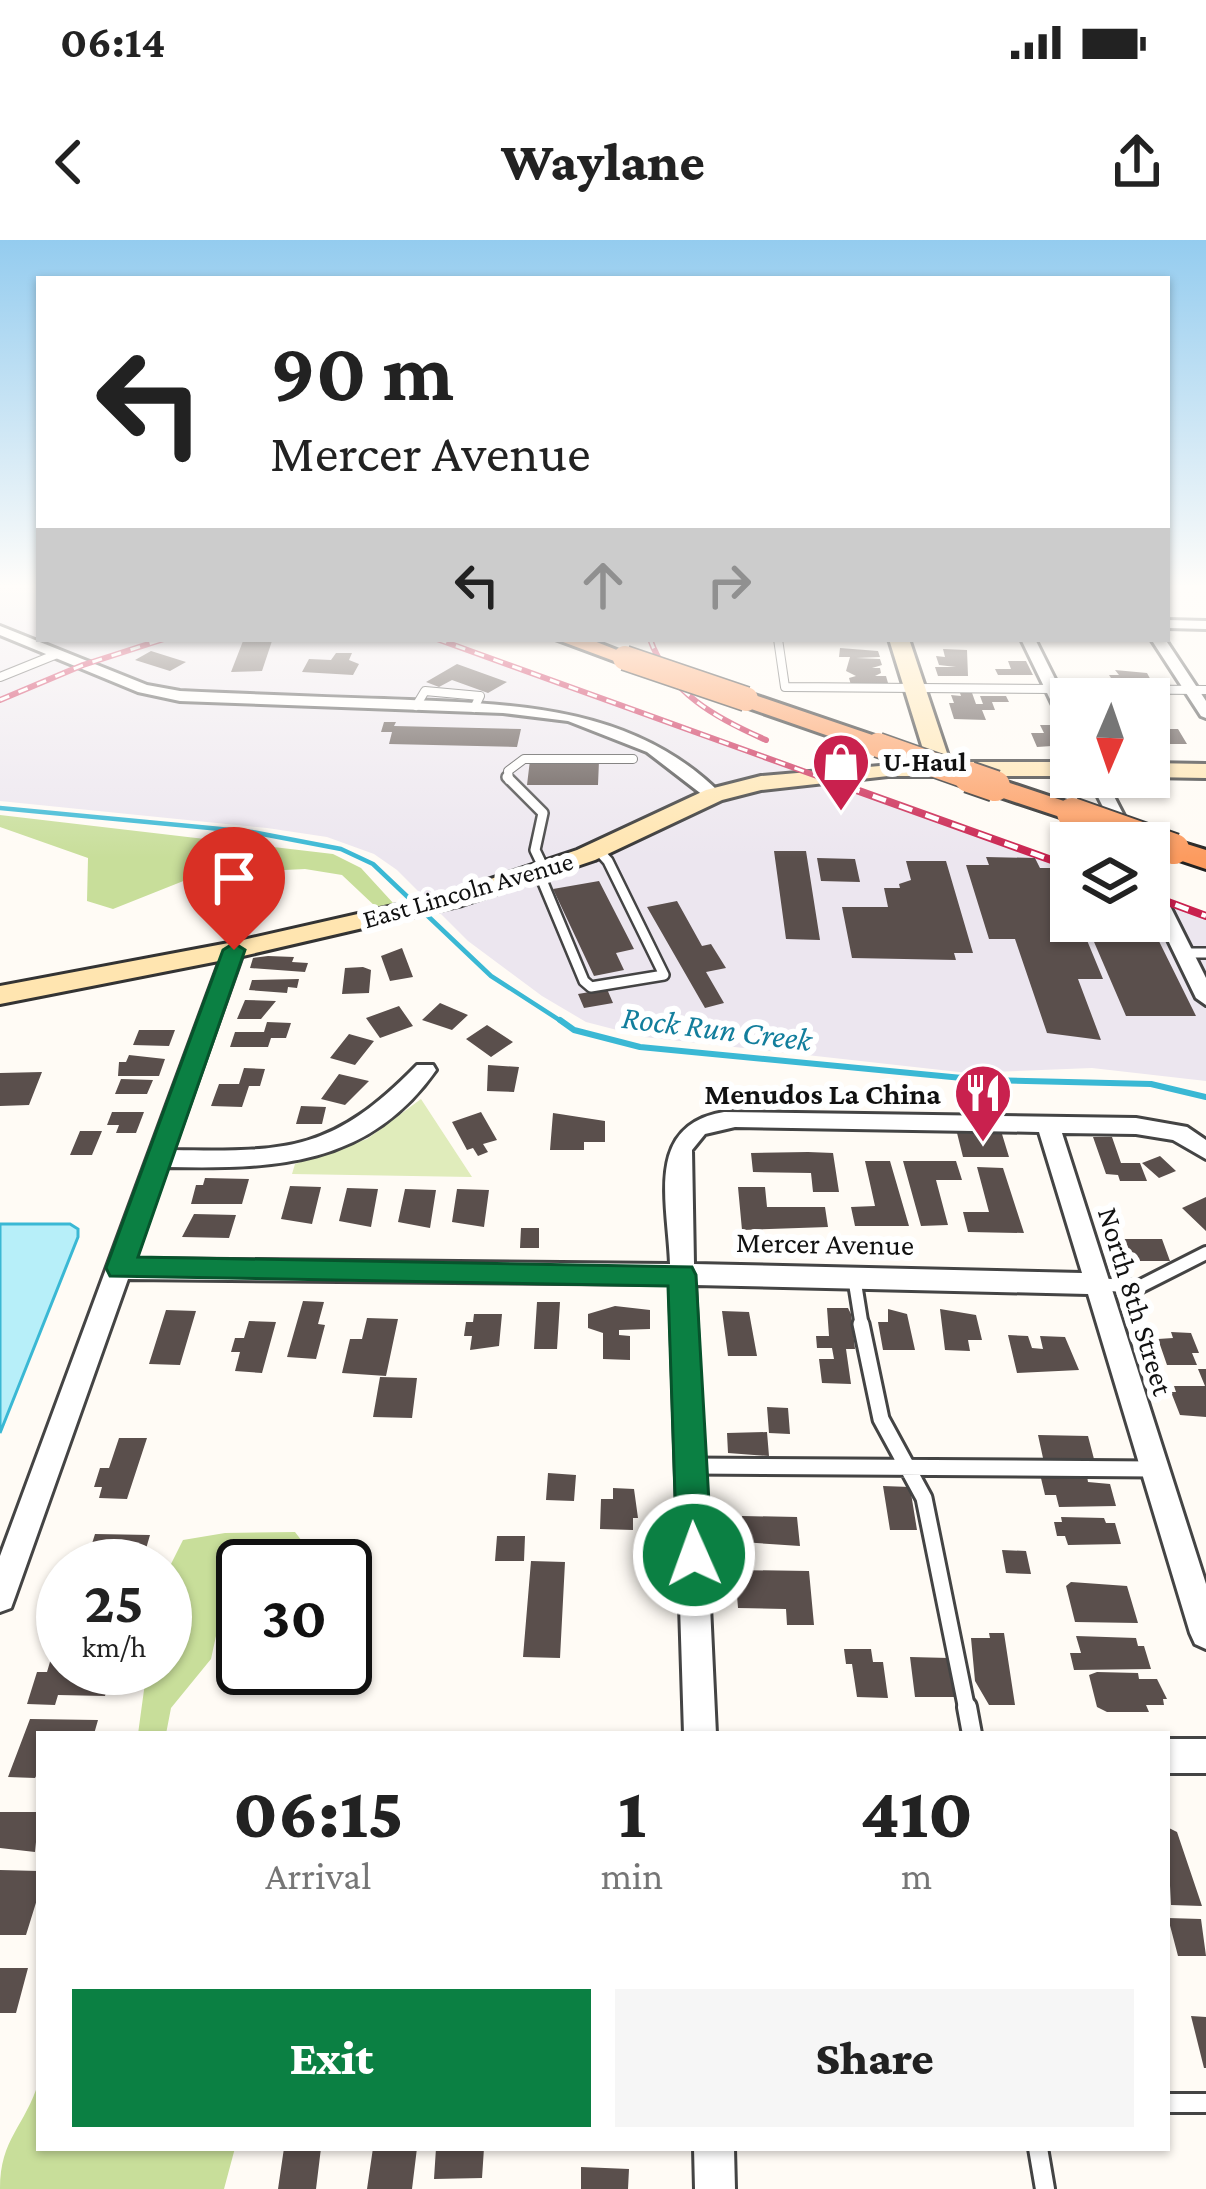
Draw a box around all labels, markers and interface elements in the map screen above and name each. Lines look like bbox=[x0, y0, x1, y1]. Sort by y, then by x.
text: 06:14 bbox=[60, 17, 166, 67]
icon: back bbox=[36, 129, 102, 195]
icon: share bbox=[1104, 129, 1170, 195]
text: Waylane bbox=[501, 132, 705, 192]
icon: left bbox=[72, 324, 228, 480]
text: 90 m bbox=[270, 325, 454, 418]
text: Mercer Avenue bbox=[270, 423, 591, 483]
icon: left bbox=[444, 552, 510, 618]
icon: ahead bbox=[570, 552, 636, 618]
icon: right bbox=[696, 552, 762, 618]
north arrow bbox=[1050, 678, 1170, 798]
map controls bbox=[1050, 678, 1170, 942]
shop icon: U-Haul bbox=[810, 731, 872, 813]
place label: U-Haul bbox=[883, 747, 966, 777]
button: layers bbox=[1050, 822, 1170, 942]
pin bbox=[183, 827, 285, 950]
icon: arrive bbox=[201, 845, 267, 911]
street label: East Lincoln Avenue bbox=[359, 846, 577, 934]
water label: Rock Run Creek bbox=[620, 998, 816, 1058]
restaurant icon: Menudos La China bbox=[952, 1062, 1014, 1144]
place label: Menudos La China bbox=[704, 1077, 941, 1110]
street label: North 8th Street bbox=[1092, 1203, 1181, 1400]
street label: Mercer Avenue bbox=[736, 1225, 914, 1261]
position arrow bbox=[631, 1492, 757, 1618]
speed limit sign: 30 bbox=[216, 1539, 372, 1695]
text: 25 bbox=[84, 1568, 144, 1635]
text: km/h bbox=[82, 1630, 146, 1663]
text: 06:15 bbox=[233, 1772, 404, 1852]
text: 1 bbox=[618, 1772, 646, 1852]
text: 410 bbox=[860, 1772, 973, 1852]
text: Arrival bbox=[265, 1854, 371, 1897]
text: min bbox=[601, 1854, 663, 1897]
text: m bbox=[901, 1854, 932, 1897]
button: Exit bbox=[72, 1989, 591, 2127]
button: Share bbox=[615, 1989, 1134, 2127]

